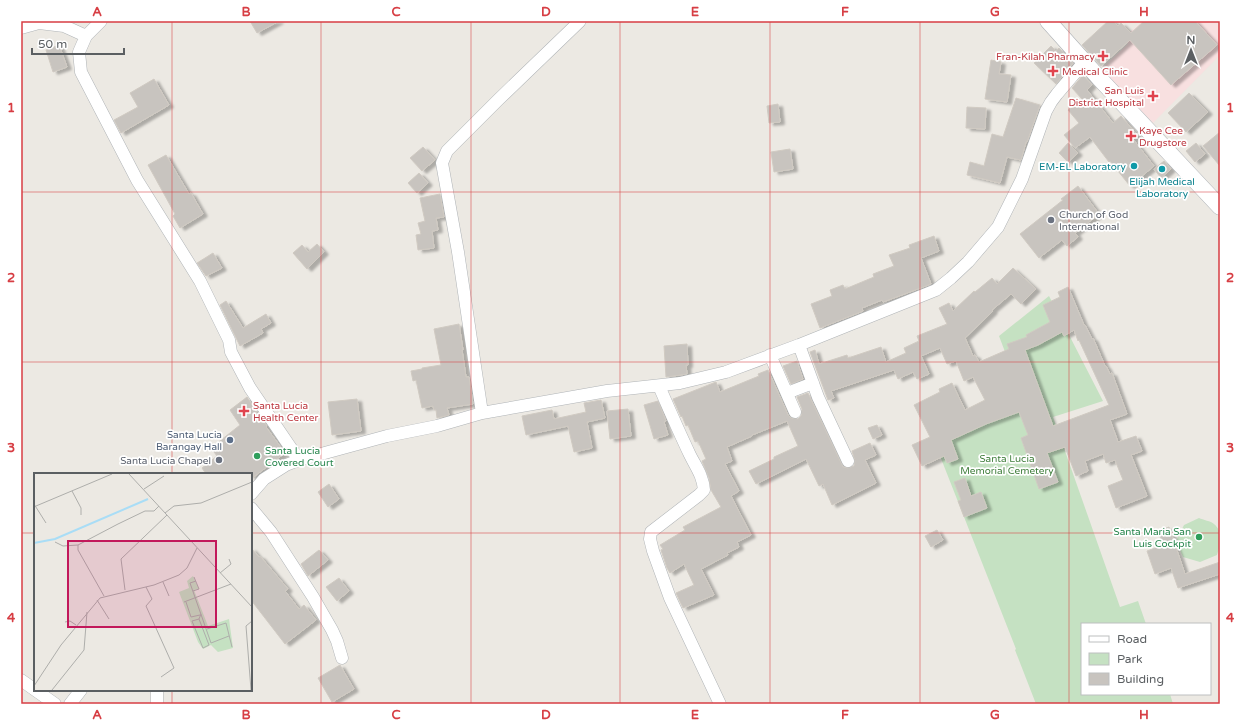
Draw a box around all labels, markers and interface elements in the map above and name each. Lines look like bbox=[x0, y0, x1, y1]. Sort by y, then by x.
text: A bbox=[92, 4, 102, 20]
text: B bbox=[241, 4, 251, 20]
text: C bbox=[391, 4, 401, 20]
text: D bbox=[541, 4, 551, 20]
text: E bbox=[691, 4, 699, 20]
text: F bbox=[841, 4, 849, 20]
text: G bbox=[990, 4, 1000, 20]
text: H bbox=[1139, 4, 1149, 20]
scale bar bbox=[32, 30, 124, 56]
north arrow bbox=[1171, 30, 1211, 70]
text: N bbox=[1187, 34, 1195, 47]
text: 50 m bbox=[38, 37, 67, 51]
place label: Fran-Kilah Pharmacy bbox=[996, 51, 1096, 63]
marker: Fran-Kilah Pharmacy bbox=[1098, 51, 1108, 61]
marker: Medical Clinic bbox=[1047, 65, 1059, 77]
place label: Medical Clinic bbox=[1062, 66, 1128, 78]
place label: San Luis District Hospital bbox=[1068, 85, 1144, 109]
marker: San Luis District Hospital bbox=[1147, 90, 1159, 102]
text: 1 bbox=[7, 100, 15, 116]
text: 1 bbox=[1226, 100, 1234, 116]
place label: Kaye Cee Drugstore bbox=[1139, 125, 1187, 149]
marker: Kaye Cee Drugstore bbox=[1126, 131, 1136, 141]
place label: EM-EL Laboratory bbox=[1039, 161, 1127, 173]
marker: EM-EL Laboratory bbox=[1129, 161, 1139, 171]
marker: Elijah Medical Laboratory bbox=[1157, 164, 1167, 174]
place label: Elijah Medical Laboratory bbox=[1129, 176, 1195, 200]
place label: Church of God International bbox=[1059, 209, 1128, 233]
marker: Church of God International bbox=[1046, 215, 1056, 225]
text: 2 bbox=[7, 270, 15, 286]
text: 2 bbox=[1226, 270, 1234, 286]
place label: Santa Lucia Health Center bbox=[253, 400, 319, 424]
marker: Santa Lucia Health Center bbox=[238, 405, 250, 417]
place label: Santa Lucia Barangay Hall bbox=[156, 429, 222, 453]
marker: Santa Lucia Barangay Hall bbox=[225, 435, 235, 445]
text: 3 bbox=[7, 440, 15, 456]
text: 3 bbox=[1226, 440, 1234, 456]
place label: Santa Lucia Covered Court bbox=[265, 445, 334, 469]
marker: Santa Lucia Covered Court bbox=[252, 451, 262, 461]
park label: Santa Lucia Memorial Cemetery bbox=[960, 453, 1054, 477]
place label: Santa Lucia Chapel bbox=[120, 455, 211, 467]
marker: Santa Lucia Chapel bbox=[214, 455, 224, 465]
inset map bbox=[34, 473, 252, 691]
place label: Santa Maria San Luis Cockpit bbox=[1114, 526, 1191, 550]
marker: Santa Maria San Luis Cockpit bbox=[1194, 532, 1204, 542]
text: 4 bbox=[7, 610, 16, 626]
text: 4 bbox=[1226, 610, 1235, 626]
legend bbox=[1081, 623, 1211, 695]
text: Road bbox=[1117, 632, 1147, 646]
text: Park bbox=[1117, 652, 1143, 666]
text: Building bbox=[1117, 672, 1164, 686]
text: A bbox=[92, 707, 102, 723]
text: B bbox=[241, 707, 251, 723]
text: C bbox=[391, 707, 401, 723]
text: D bbox=[541, 707, 551, 723]
text: E bbox=[691, 707, 699, 723]
text: F bbox=[841, 707, 849, 723]
text: G bbox=[990, 707, 1000, 723]
text: H bbox=[1139, 707, 1149, 723]

